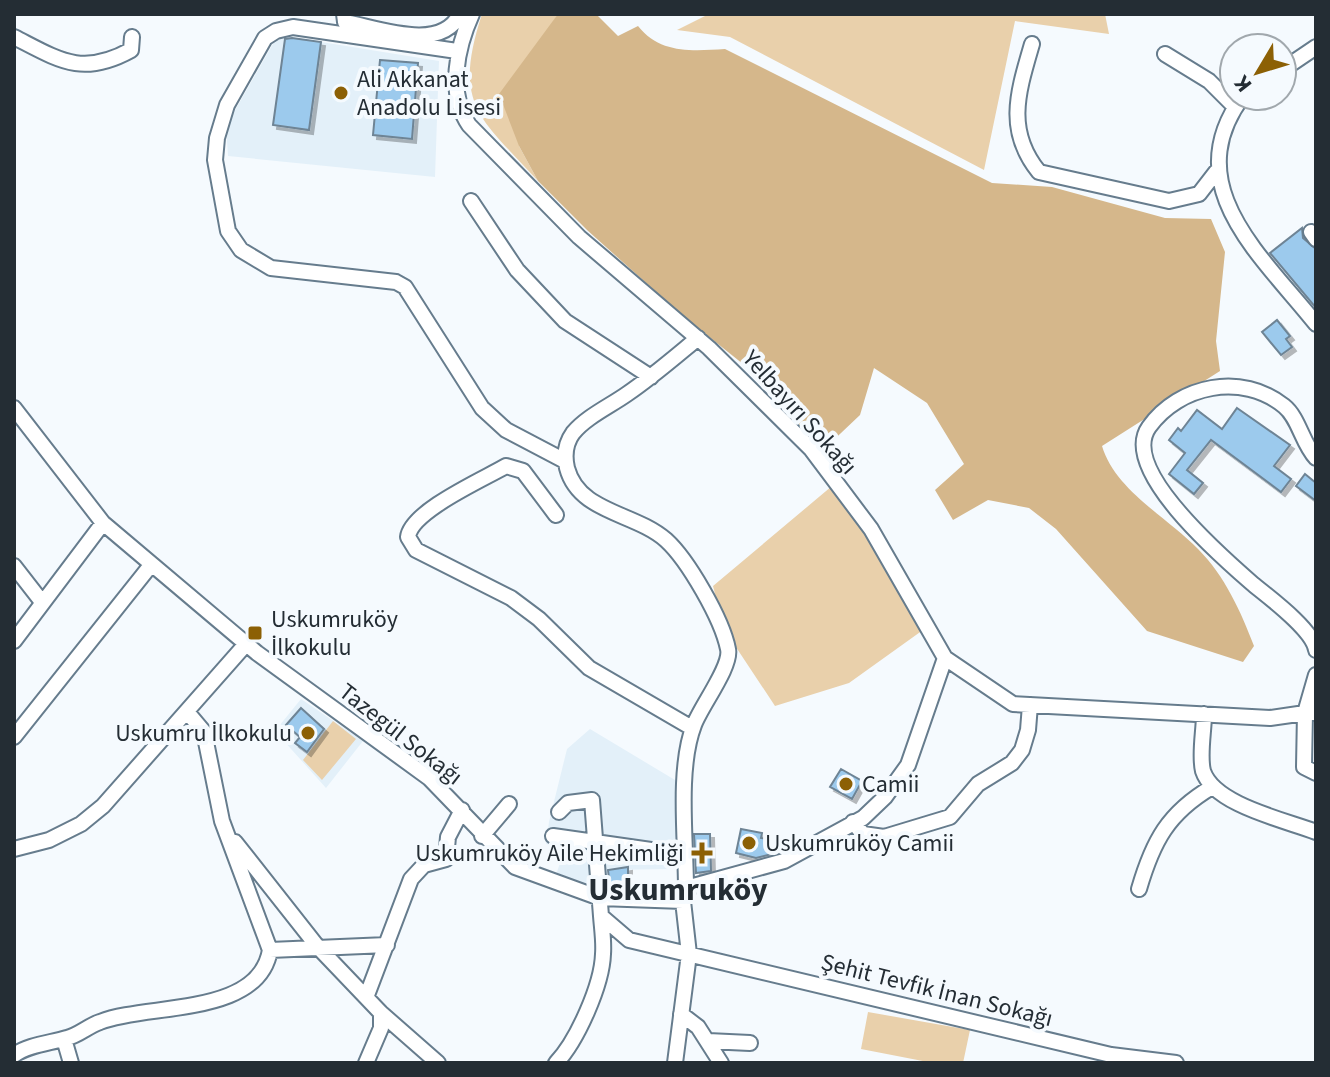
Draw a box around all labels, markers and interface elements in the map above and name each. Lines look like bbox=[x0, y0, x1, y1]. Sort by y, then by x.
north arrow bbox=[1218, 32, 1298, 112]
place label: Ali Akkanat Anadolu Lisesi bbox=[357, 62, 501, 125]
text: K bbox=[1226, 68, 1260, 99]
marker: Ali Akkanat Anadolu Lisesi bbox=[332, 84, 350, 102]
street label: Yelbayırı Sokağı bbox=[733, 341, 865, 482]
place label: Uskumruköy İlkokulu bbox=[271, 602, 398, 665]
marker: Uskumruköy İlkokulu bbox=[246, 624, 264, 642]
street label: Tazegül Sokağı bbox=[331, 675, 470, 794]
place label: Uskumru İlkokulu bbox=[115, 716, 292, 751]
marker: Uskumru İlkokulu bbox=[299, 724, 317, 742]
place label: Camii bbox=[862, 767, 920, 802]
marker: Camii bbox=[837, 775, 855, 793]
place label: Uskumruköy Camii bbox=[765, 826, 954, 861]
marker: Uskumruköy Camii bbox=[740, 834, 758, 852]
place label: Uskumruköy Aile Hekimliği bbox=[415, 836, 684, 871]
marker: Uskumruköy Aile Hekimliği bbox=[691, 842, 713, 864]
district label: Uskumruköy bbox=[588, 867, 768, 913]
street label: Şehit Tevfik İnan Sokağı bbox=[817, 945, 1056, 1036]

